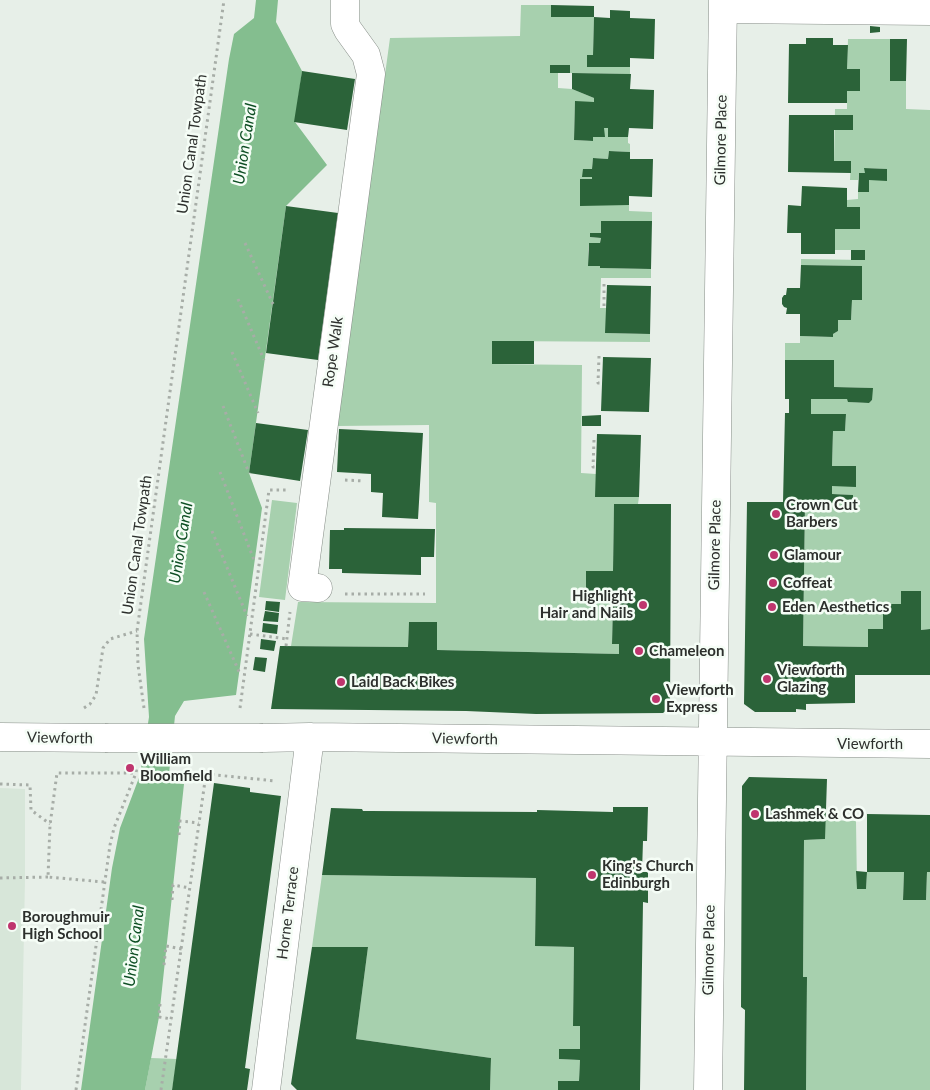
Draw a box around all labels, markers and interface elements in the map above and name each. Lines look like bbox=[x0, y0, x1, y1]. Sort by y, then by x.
street label: Union Canal Towpath bbox=[173, 73, 211, 215]
street label: Gilmore Place bbox=[711, 95, 731, 185]
water label: Union Canal bbox=[229, 102, 261, 186]
street label: Rope Walk bbox=[319, 316, 347, 388]
street label: Union Canal Towpath bbox=[118, 474, 156, 616]
place label: Crown Cut Barbers bbox=[786, 496, 858, 531]
street label: Gilmore Place bbox=[705, 500, 725, 590]
water label: Union Canal bbox=[165, 501, 197, 585]
marker: Crown Cut Barbers bbox=[770, 508, 782, 520]
place label: Glamour bbox=[784, 546, 841, 564]
marker: Glamour bbox=[768, 549, 780, 561]
place label: Coffeat bbox=[783, 574, 832, 592]
marker: Coffeat bbox=[767, 577, 779, 589]
place label: Highlight Hair and Nails bbox=[540, 587, 633, 622]
place label: Eden Aesthetics bbox=[782, 598, 889, 616]
marker: Highlight Hair and Nails bbox=[637, 599, 649, 611]
marker: Eden Aesthetics bbox=[766, 601, 778, 613]
place label: Chameleon bbox=[649, 642, 724, 660]
marker: Chameleon bbox=[633, 645, 645, 657]
place label: Viewforth Glazing bbox=[777, 661, 845, 696]
place label: Laid Back Bikes bbox=[351, 673, 454, 691]
marker: Viewforth Glazing bbox=[761, 673, 773, 685]
marker: Laid Back Bikes bbox=[335, 676, 347, 688]
place label: Viewforth Express bbox=[666, 681, 734, 716]
marker: Viewforth Express bbox=[650, 693, 662, 705]
street label: Viewforth bbox=[27, 728, 93, 748]
street label: Viewforth bbox=[432, 729, 498, 749]
street label: Viewforth bbox=[837, 735, 903, 753]
place label: William Bloomfield bbox=[140, 750, 212, 785]
marker: William Bloomfield bbox=[124, 762, 136, 774]
place label: Lashmek & CO bbox=[765, 805, 864, 823]
marker: Lashmek & CO bbox=[749, 808, 761, 820]
place label: King's Church Edinburgh bbox=[602, 857, 694, 892]
street label: Horne Terrace bbox=[273, 866, 303, 960]
marker: King's Church Edinburgh bbox=[586, 869, 598, 881]
water label: Union Canal bbox=[119, 904, 149, 988]
street label: Gilmore Place bbox=[699, 905, 719, 995]
place label: Boroughmuir High School bbox=[22, 908, 110, 943]
marker: Boroughmuir High School bbox=[6, 920, 18, 932]

